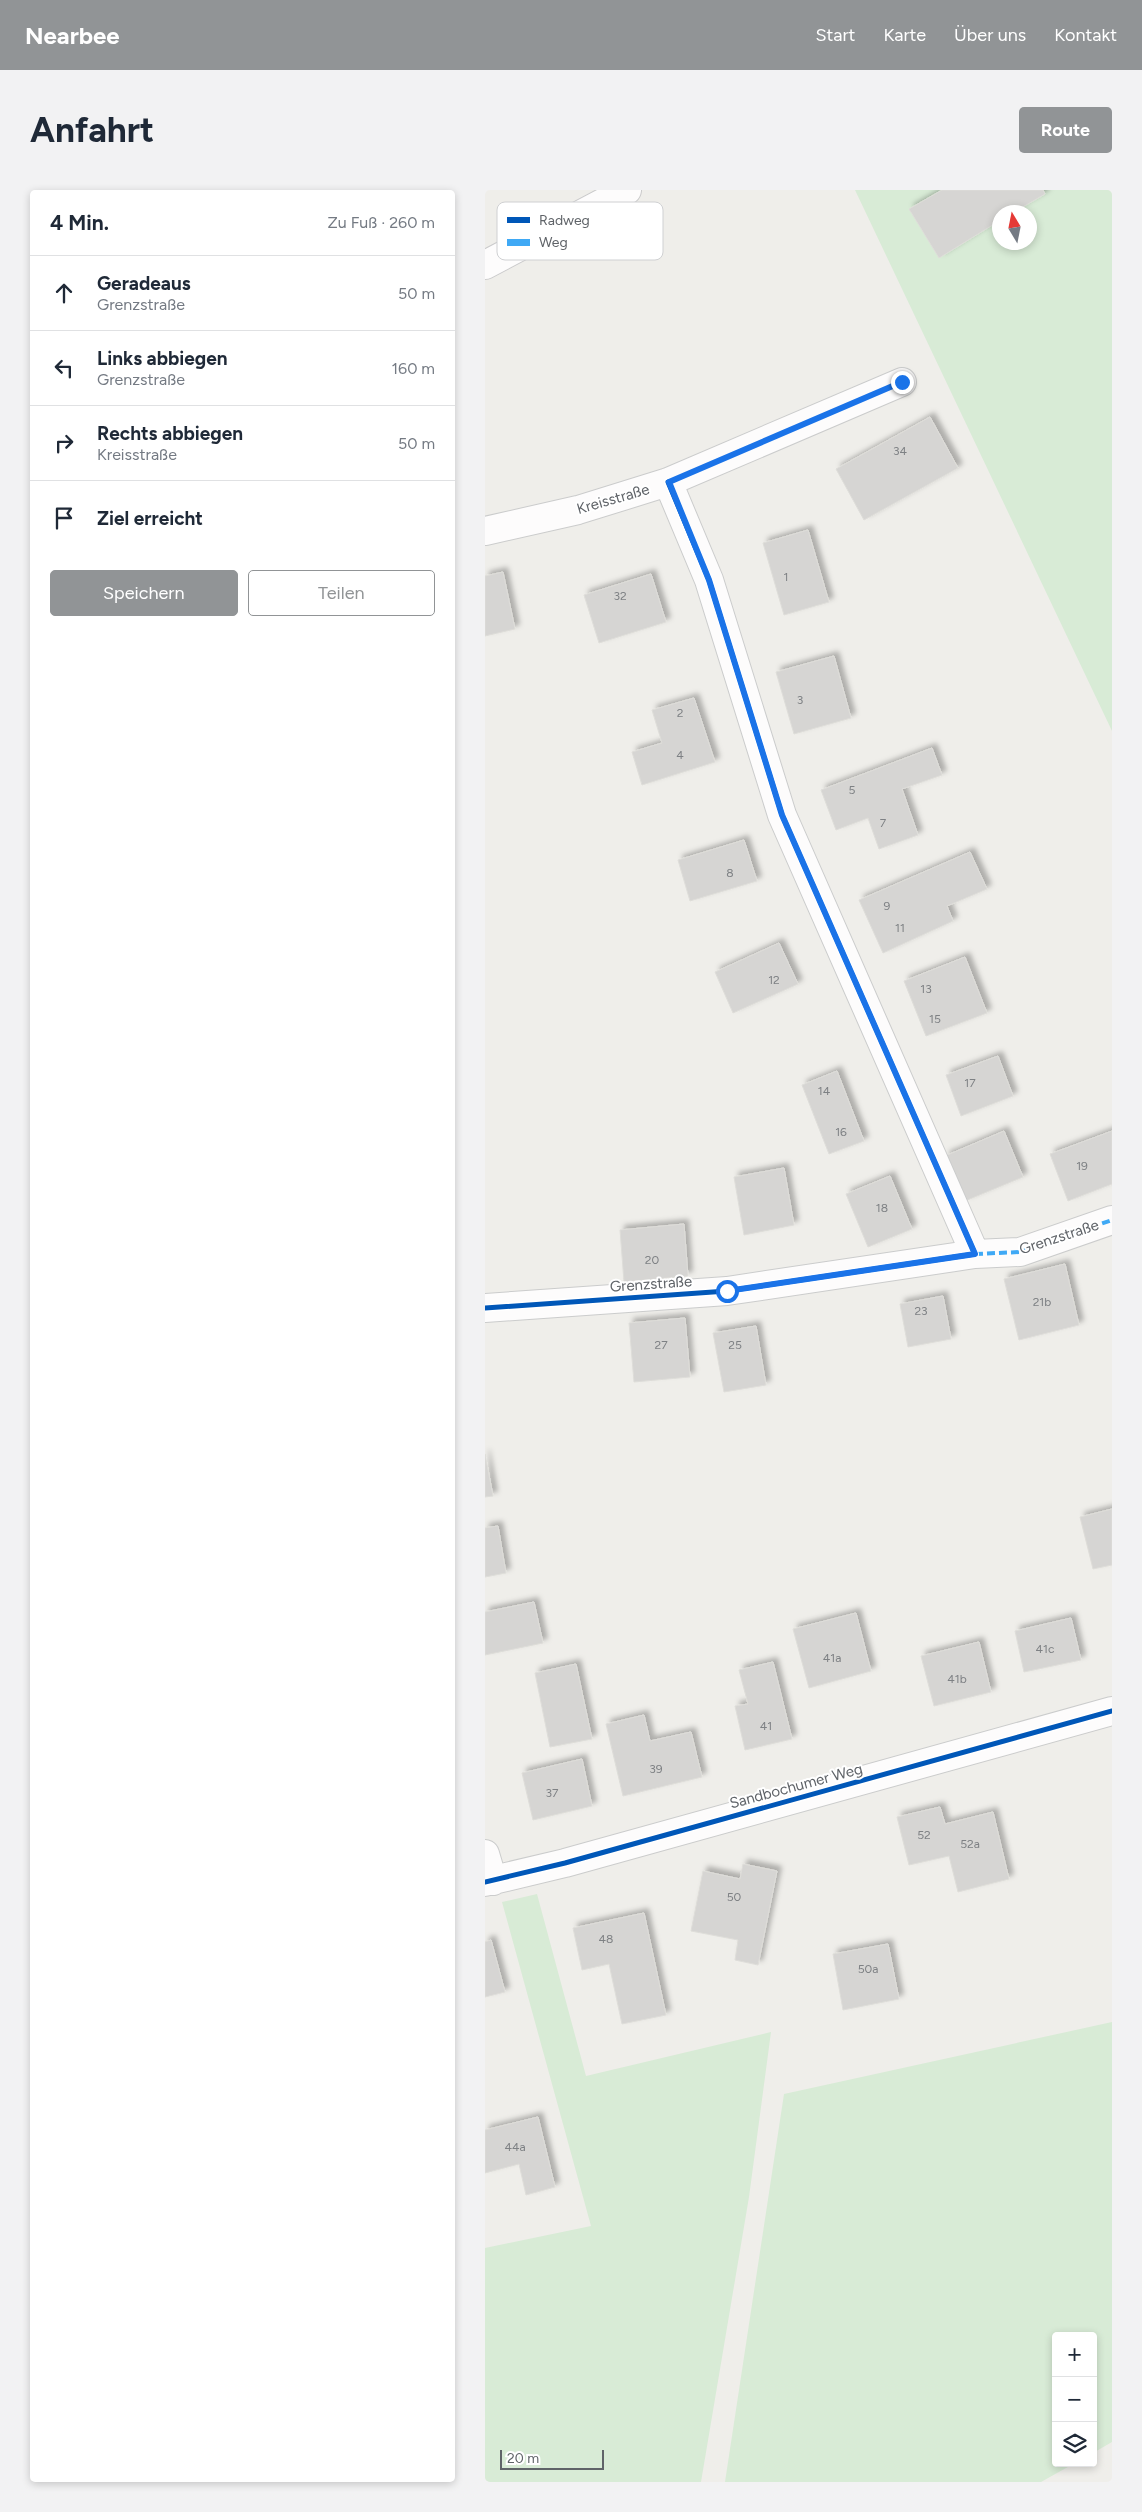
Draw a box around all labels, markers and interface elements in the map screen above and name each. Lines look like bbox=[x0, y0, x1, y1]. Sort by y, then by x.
text: Nearbee bbox=[25, 21, 120, 50]
text: Start bbox=[816, 24, 855, 46]
text: Karte bbox=[883, 24, 926, 46]
text: Über uns bbox=[954, 24, 1026, 46]
text: Kontakt bbox=[1054, 24, 1117, 46]
button: Route bbox=[1019, 107, 1112, 153]
text: Anfahrt bbox=[30, 109, 154, 151]
legend bbox=[497, 202, 663, 260]
north arrow bbox=[992, 205, 1037, 250]
text: 4 Min. bbox=[50, 210, 109, 235]
text: Radweg bbox=[539, 212, 590, 229]
text: Zu Fuß · 260 m bbox=[328, 213, 435, 232]
text: Weg bbox=[539, 234, 568, 251]
text: Geradeaus bbox=[97, 272, 191, 295]
icon: ahead bbox=[50, 279, 78, 307]
text: 50 m bbox=[398, 284, 435, 303]
text: Grenzstraße bbox=[97, 295, 185, 314]
text: Links abbiegen bbox=[97, 347, 228, 370]
icon: left bbox=[50, 354, 78, 382]
text: 160 m bbox=[392, 359, 435, 378]
text: Grenzstraße bbox=[97, 370, 185, 389]
route end bbox=[891, 371, 914, 394]
text: Rechts abbiegen bbox=[97, 422, 243, 445]
icon: right bbox=[50, 429, 78, 457]
text: 50 m bbox=[398, 434, 435, 453]
house number: 34 bbox=[893, 444, 908, 458]
text: Kreisstraße bbox=[97, 445, 177, 464]
street label: Kreisstraße bbox=[575, 480, 651, 518]
icon: arrive bbox=[50, 504, 78, 532]
text: Ziel erreicht bbox=[97, 507, 203, 530]
button: Speichern bbox=[50, 570, 238, 616]
button: Teilen bbox=[248, 570, 435, 616]
house number: 1 bbox=[784, 570, 788, 584]
house number: 32 bbox=[613, 589, 627, 603]
house number: 3 bbox=[797, 693, 803, 707]
house number: 2 bbox=[677, 706, 683, 720]
house number: 4 bbox=[676, 748, 684, 762]
house number: 5 bbox=[849, 783, 856, 797]
house number: 7 bbox=[880, 816, 887, 830]
house number: 8 bbox=[726, 866, 734, 880]
house number: 9 bbox=[884, 899, 891, 913]
house number: 11 bbox=[895, 921, 905, 935]
house number: 12 bbox=[768, 973, 780, 987]
house number: 13 bbox=[920, 982, 932, 996]
house number: 15 bbox=[929, 1012, 941, 1026]
house number: 17 bbox=[964, 1076, 976, 1090]
house number: 14 bbox=[818, 1084, 831, 1098]
house number: 16 bbox=[835, 1125, 847, 1139]
house number: 19 bbox=[1076, 1159, 1088, 1173]
house number: 18 bbox=[876, 1201, 888, 1215]
street label: Grenzstraße bbox=[1017, 1216, 1101, 1258]
house number: 20 bbox=[645, 1253, 660, 1267]
street label: Grenzstraße bbox=[609, 1272, 693, 1296]
route start bbox=[716, 1280, 739, 1303]
house number: 21b bbox=[1033, 1295, 1051, 1309]
house number: 23 bbox=[914, 1304, 928, 1318]
house number: 27 bbox=[654, 1338, 668, 1352]
house number: 25 bbox=[728, 1338, 742, 1352]
house number: 41c bbox=[1036, 1642, 1055, 1656]
house number: 41a bbox=[823, 1651, 841, 1665]
house number: 41b bbox=[947, 1672, 967, 1686]
house number: 41 bbox=[760, 1719, 772, 1733]
street label: Sandbochumer Weg bbox=[728, 1760, 864, 1812]
house number: 39 bbox=[649, 1762, 663, 1776]
house number: 37 bbox=[546, 1786, 559, 1800]
house number: 52 bbox=[917, 1828, 931, 1842]
house number: 52a bbox=[960, 1837, 980, 1851]
house number: 50 bbox=[727, 1890, 742, 1904]
house number: 48 bbox=[599, 1932, 613, 1946]
house number: 50a bbox=[858, 1962, 878, 1976]
house number: 44a bbox=[504, 2140, 526, 2154]
map controls bbox=[1052, 2332, 1097, 2467]
button: + bbox=[1052, 2332, 1097, 2377]
button: − bbox=[1052, 2377, 1097, 2422]
button: layers bbox=[1052, 2422, 1097, 2467]
scale bar bbox=[500, 2447, 604, 2470]
text: 20 m bbox=[507, 2450, 539, 2467]

